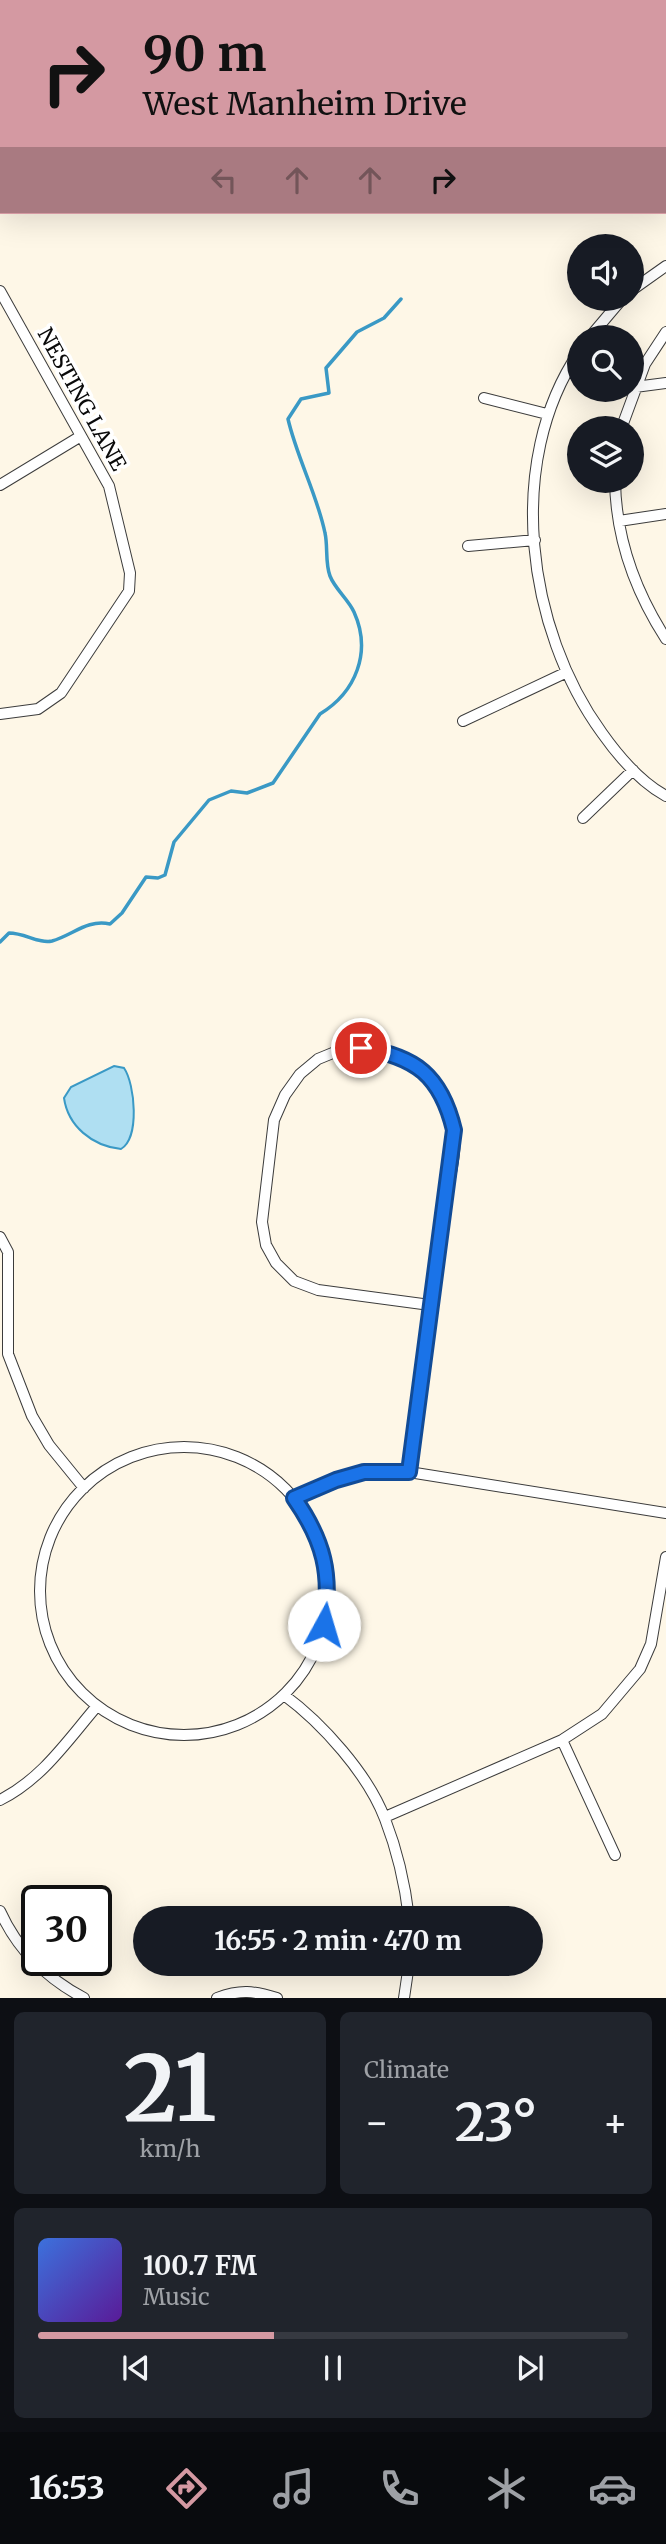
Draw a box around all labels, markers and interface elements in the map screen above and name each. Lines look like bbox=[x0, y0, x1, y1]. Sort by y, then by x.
text: 90 m bbox=[143, 23, 267, 84]
icon: right bbox=[28, 28, 119, 119]
text: West Manheim Drive bbox=[143, 84, 467, 124]
icon: left bbox=[205, 161, 243, 199]
icon: ahead bbox=[278, 161, 316, 199]
icon: ahead bbox=[351, 161, 389, 199]
icon: right bbox=[424, 161, 462, 199]
map controls bbox=[567, 234, 644, 493]
button: sound bbox=[567, 234, 644, 311]
street label: NESTING LANE bbox=[32, 323, 133, 476]
button: search bbox=[567, 325, 644, 402]
button: layers bbox=[567, 416, 644, 493]
pin bbox=[331, 1018, 391, 1078]
icon: arrive bbox=[342, 1029, 380, 1067]
position arrow bbox=[287, 1588, 361, 1662]
speed limit sign: 30 bbox=[21, 1885, 112, 1976]
text: 16:55 · 2 min · 470 m bbox=[214, 1924, 462, 1957]
text: 21 bbox=[123, 2031, 217, 2146]
text: Climate bbox=[364, 2055, 449, 2084]
text: 23° bbox=[455, 2090, 537, 2155]
text: − bbox=[364, 2099, 389, 2146]
text: + bbox=[603, 2099, 628, 2146]
text: km/h bbox=[140, 2134, 200, 2163]
text: 100.7 FM bbox=[143, 2249, 257, 2282]
text: Music bbox=[143, 2282, 210, 2311]
icon: previous bbox=[117, 2349, 155, 2387]
icon: pause bbox=[314, 2349, 352, 2387]
icon: next bbox=[511, 2349, 549, 2387]
icon: directions bbox=[162, 2464, 211, 2513]
icon: music bbox=[269, 2464, 318, 2513]
icon: phone bbox=[375, 2464, 424, 2513]
icon: climate bbox=[482, 2464, 531, 2513]
icon: car bbox=[588, 2464, 637, 2513]
text: 16:53 bbox=[29, 2468, 105, 2508]

